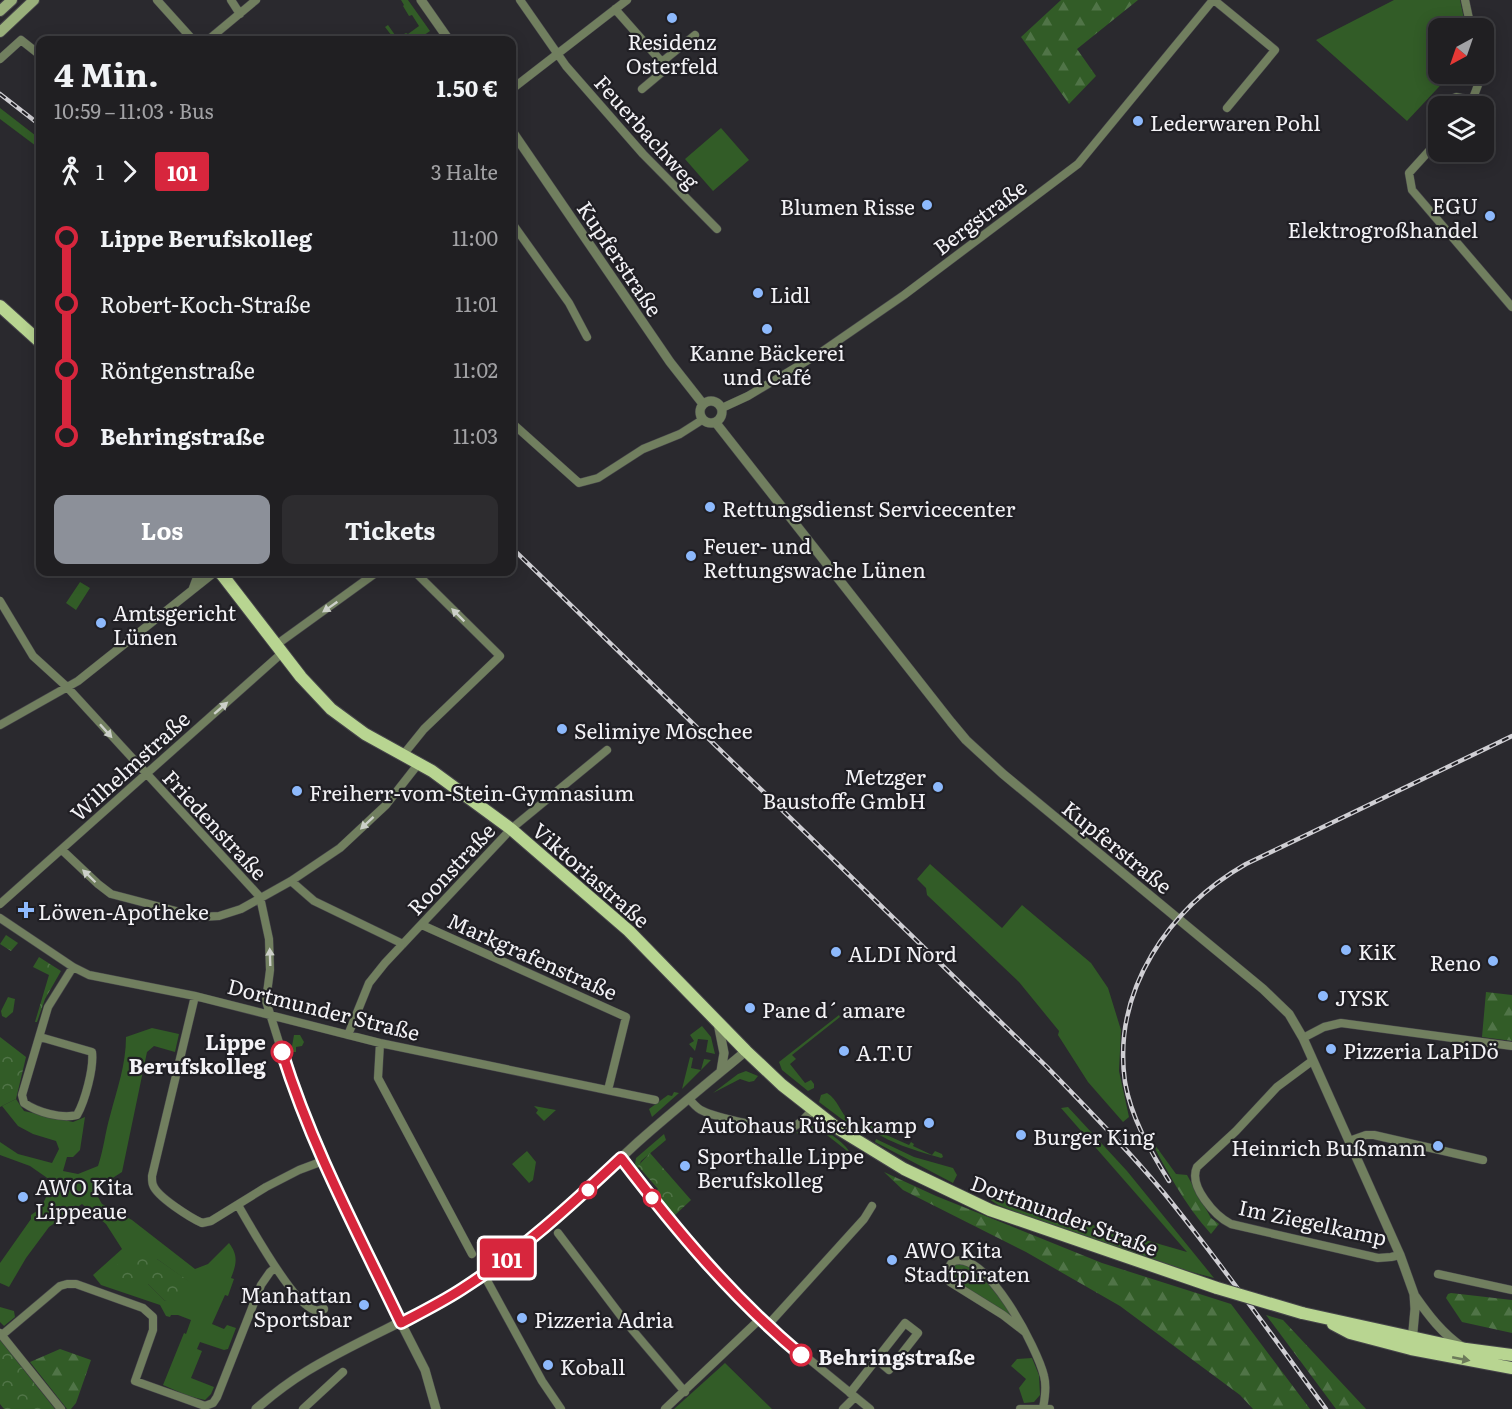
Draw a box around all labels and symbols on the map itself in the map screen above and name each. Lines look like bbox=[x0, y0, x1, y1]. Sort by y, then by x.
marker: Residenz Osterfeld bbox=[665, 11, 679, 25]
north arrow bbox=[1428, 18, 1494, 84]
place label: Residenz Osterfeld bbox=[626, 25, 718, 80]
street label: Feuerbachweg bbox=[588, 67, 708, 195]
place label: Lederwaren Pohl bbox=[1150, 106, 1321, 137]
marker: Lederwaren Pohl bbox=[1131, 114, 1145, 128]
street label: Bergstraße bbox=[926, 171, 1032, 261]
place label: EGU Elektrogroßhandel bbox=[1288, 189, 1478, 244]
place label: Blumen Risse bbox=[780, 190, 915, 221]
street label: Kupferstraße bbox=[571, 194, 671, 322]
marker: Blumen Risse bbox=[920, 198, 934, 212]
marker: EGU Elektrogroßhandel bbox=[1483, 209, 1497, 223]
place label: Lidl bbox=[770, 278, 810, 309]
marker: Lidl bbox=[751, 286, 765, 300]
marker: Kanne Bäckerei und Café bbox=[760, 322, 774, 336]
place label: Kanne Bäckerei und Café bbox=[689, 336, 845, 391]
place label: Rettungsdienst Servicecenter bbox=[722, 492, 1015, 523]
marker: Rettungsdienst Servicecenter bbox=[703, 500, 717, 514]
place label: Feuer- und Rettungswache Lünen bbox=[703, 529, 926, 584]
marker: Feuer- und Rettungswache Lünen bbox=[684, 549, 698, 563]
place label: Amtsgericht Lünen bbox=[113, 596, 237, 651]
one-way arrow bbox=[323, 601, 339, 613]
one-way arrow bbox=[452, 608, 466, 622]
marker: Amtsgericht Lünen bbox=[94, 616, 108, 630]
one-way arrow bbox=[213, 701, 228, 715]
street label: Wilhelmstraße bbox=[62, 703, 196, 827]
place label: Selimiye Moschee bbox=[574, 714, 753, 745]
marker: Selimiye Moschee bbox=[555, 722, 569, 736]
one-way arrow bbox=[99, 723, 112, 738]
place label: Metzger Baustoffe GmbH bbox=[762, 760, 926, 815]
street label: Friedenstraße bbox=[157, 762, 275, 886]
place label: Freiherr-vom-Stein-Gymnasium bbox=[309, 776, 634, 807]
marker: Metzger Baustoffe GmbH bbox=[931, 780, 945, 794]
marker: Freiherr-vom-Stein-Gymnasium bbox=[290, 784, 304, 798]
street label: Kupferstraße bbox=[1056, 792, 1180, 900]
street label: Viktoriastraße bbox=[526, 814, 658, 934]
street label: Roonstraße bbox=[399, 815, 501, 921]
one-way arrow bbox=[360, 816, 375, 830]
one-way arrow bbox=[83, 869, 97, 883]
place label: Löwen-Apotheke bbox=[38, 895, 209, 926]
marker: Löwen-Apotheke bbox=[19, 903, 33, 917]
street label: Markgrafenstraße bbox=[443, 904, 623, 1006]
place label: KiK bbox=[1358, 935, 1397, 966]
place label: ALDI Nord bbox=[848, 937, 957, 968]
marker: KiK bbox=[1339, 943, 1353, 957]
marker: ALDI Nord bbox=[829, 945, 843, 959]
place label: Reno bbox=[1430, 946, 1481, 977]
one-way arrow bbox=[265, 948, 274, 967]
marker: Reno bbox=[1486, 954, 1500, 968]
street label: Dortmunder Straße bbox=[225, 969, 424, 1047]
place label: JYSK bbox=[1335, 981, 1389, 1012]
marker: JYSK bbox=[1316, 989, 1330, 1003]
place label: Pane d´ amare bbox=[762, 993, 905, 1024]
marker: Pane d´ amare bbox=[743, 1001, 757, 1015]
place label: Lippe Berufskolleg bbox=[129, 1025, 266, 1080]
place label: Pizzeria LaPiDö bbox=[1343, 1034, 1499, 1065]
place label: A.T.U bbox=[856, 1036, 913, 1067]
marker: Lippe Berufskolleg bbox=[271, 1041, 293, 1063]
marker: Pizzeria LaPiDö bbox=[1324, 1042, 1338, 1056]
marker: A.T.U bbox=[837, 1044, 851, 1058]
place label: Autohaus Rüschkamp bbox=[699, 1108, 917, 1139]
marker: Autohaus Rüschkamp bbox=[922, 1116, 936, 1130]
place label: Burger King bbox=[1033, 1120, 1155, 1151]
marker: Burger King bbox=[1014, 1128, 1028, 1142]
place label: Heinrich Bußmann bbox=[1231, 1131, 1426, 1162]
place label: Sporthalle Lippe Berufskolleg bbox=[697, 1139, 864, 1194]
marker: Heinrich Bußmann bbox=[1431, 1139, 1445, 1153]
marker: Sporthalle Lippe Berufskolleg bbox=[678, 1159, 692, 1173]
street label: Dortmunder Straße bbox=[967, 1166, 1163, 1262]
place label: AWO Kita Lippeaue bbox=[35, 1170, 134, 1225]
unlabelled marker bbox=[579, 1181, 597, 1199]
unlabelled marker bbox=[643, 1189, 661, 1207]
marker: AWO Kita Lippeaue bbox=[16, 1190, 30, 1204]
street label: Im Ziegelkamp bbox=[1236, 1190, 1390, 1252]
place label: AWO Kita Stadtpiraten bbox=[904, 1233, 1030, 1288]
line badge: 101 bbox=[472, 1238, 542, 1278]
marker: AWO Kita Stadtpiraten bbox=[885, 1253, 899, 1267]
place label: Manhattan Sportsbar bbox=[240, 1278, 352, 1333]
marker: Manhattan Sportsbar bbox=[357, 1298, 371, 1312]
place label: Pizzeria Adria bbox=[534, 1303, 674, 1334]
marker: Pizzeria Adria bbox=[515, 1311, 529, 1325]
place label: Behringstraße bbox=[818, 1340, 975, 1371]
marker: Behringstraße bbox=[790, 1344, 812, 1366]
place label: Koball bbox=[560, 1350, 625, 1381]
one-way arrow bbox=[1452, 1355, 1471, 1364]
marker: Koball bbox=[541, 1358, 555, 1372]

